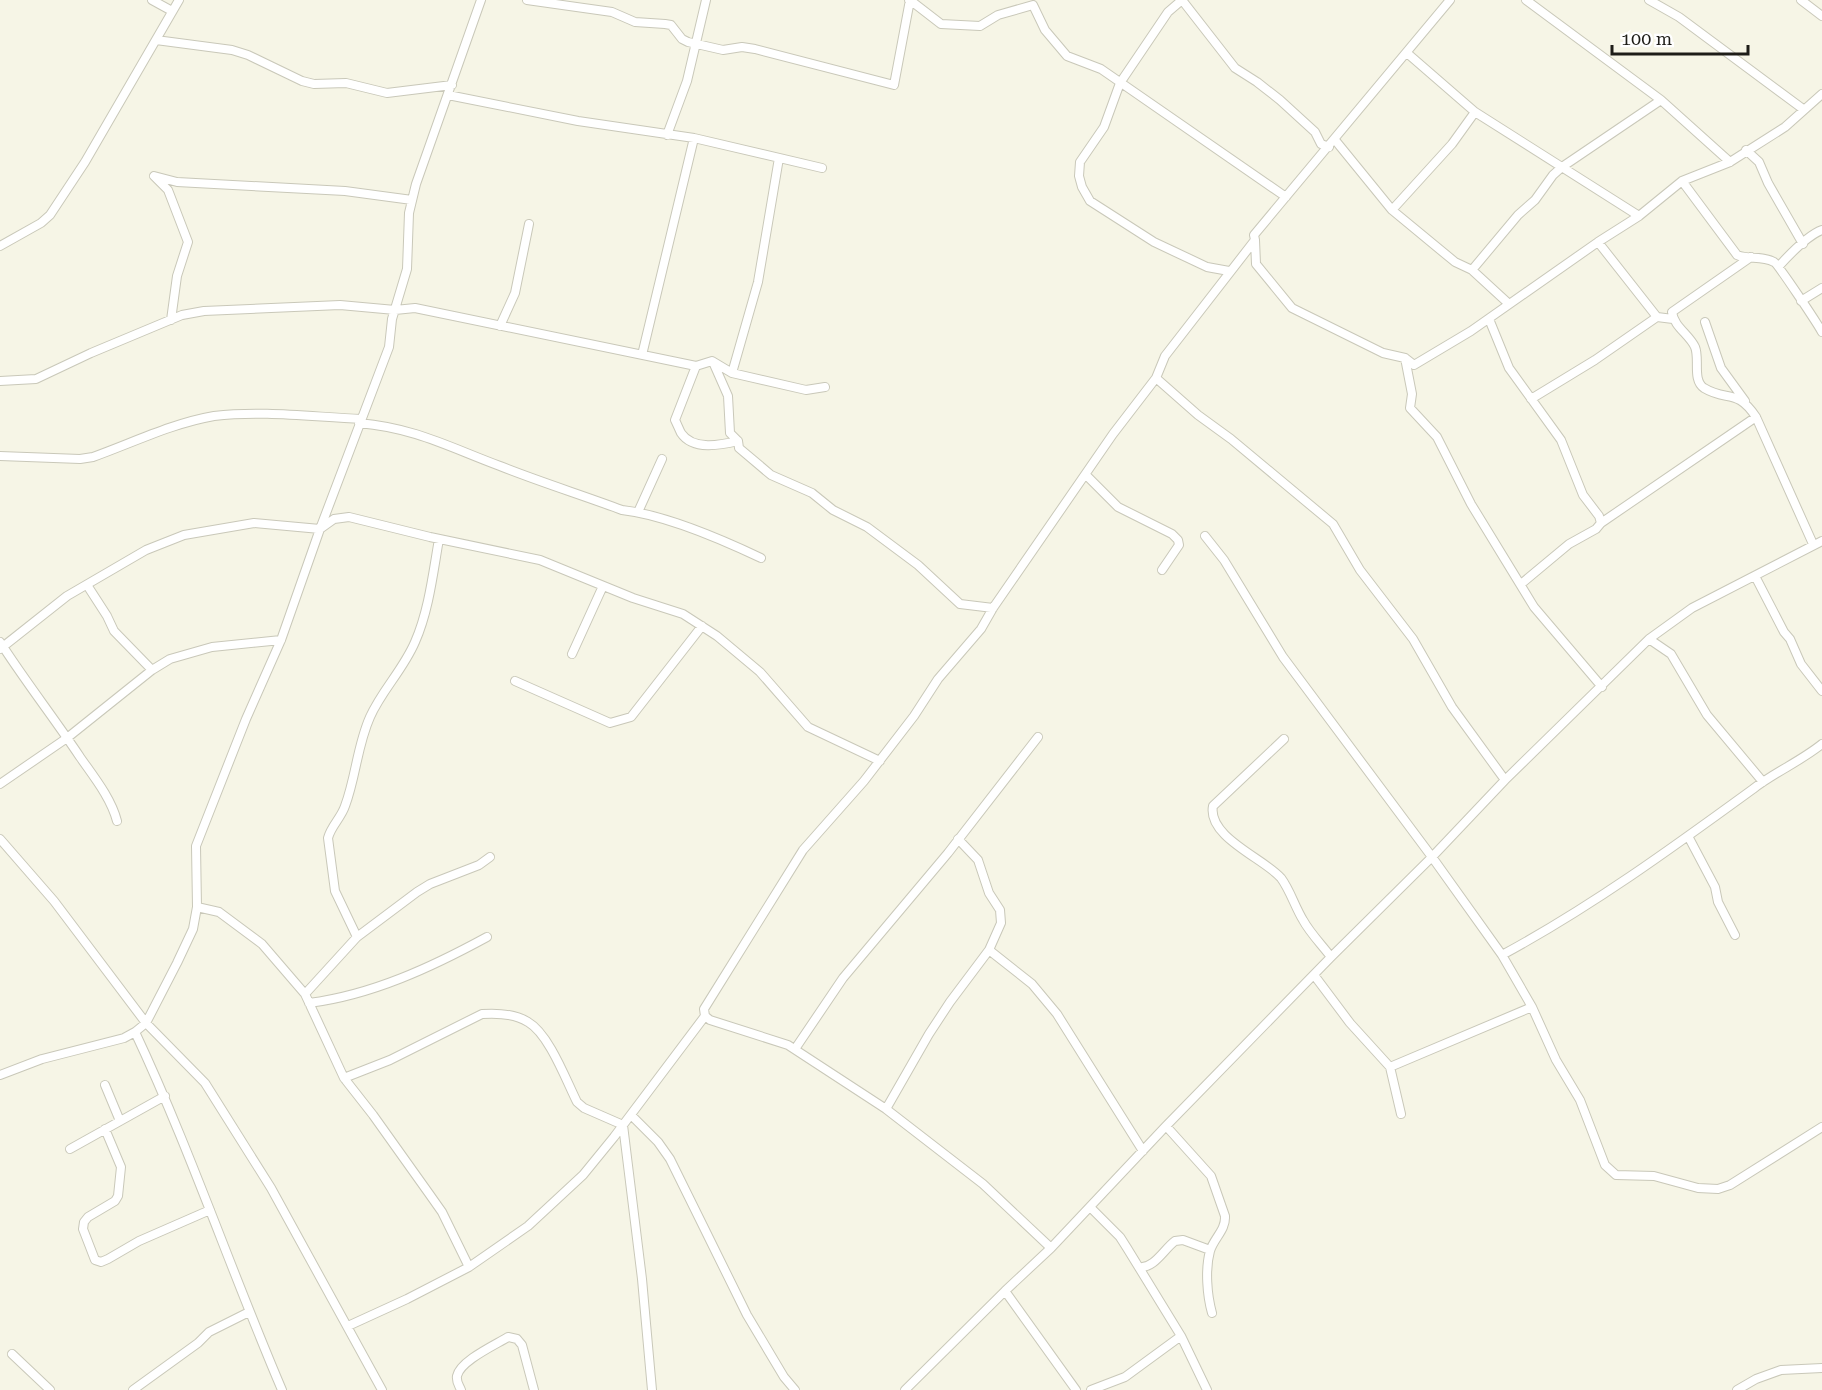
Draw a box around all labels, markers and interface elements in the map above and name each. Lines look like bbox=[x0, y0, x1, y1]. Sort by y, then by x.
scale bar bbox=[1612, 18, 1748, 56]
text: 100 m bbox=[1621, 28, 1672, 49]

